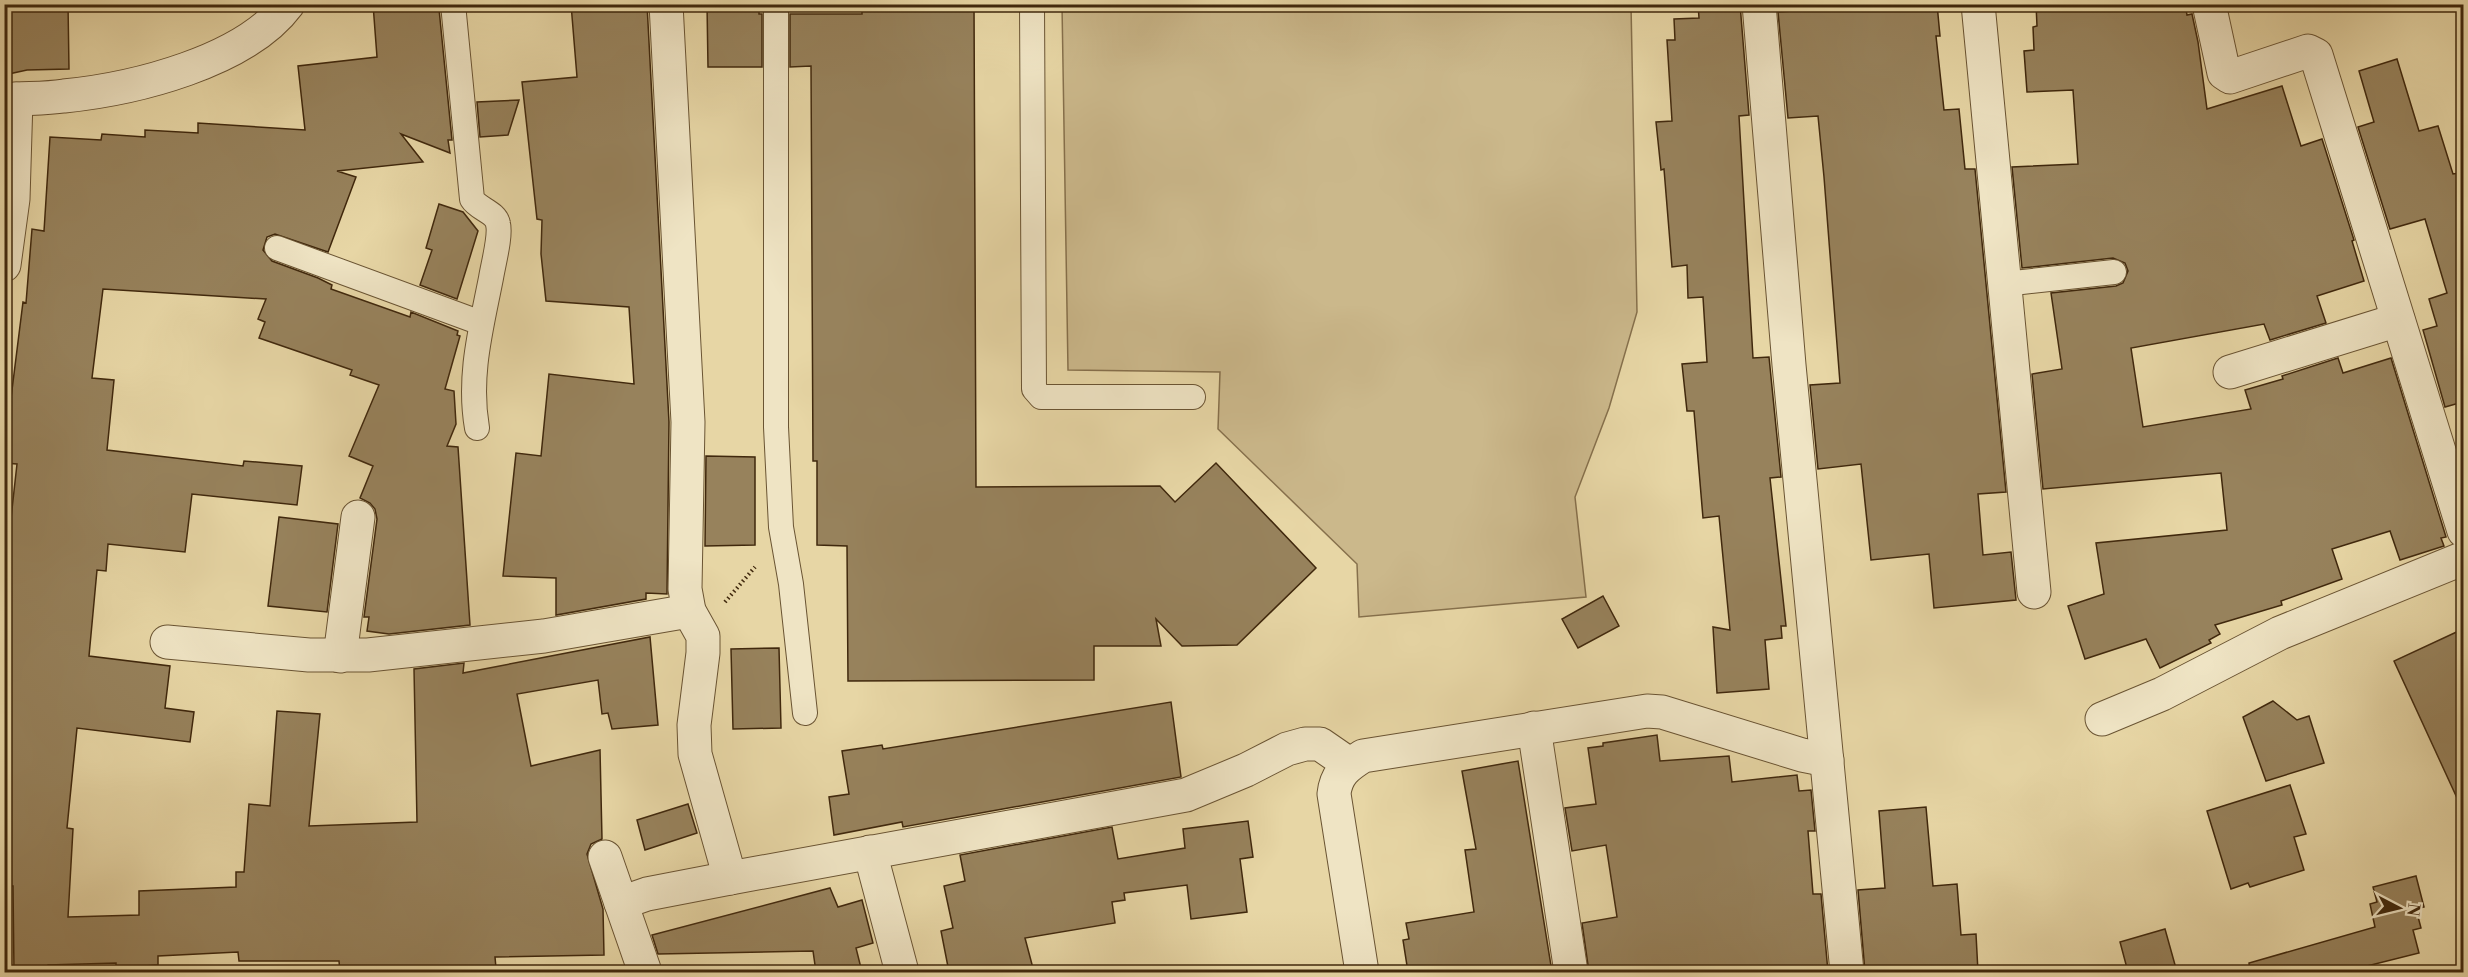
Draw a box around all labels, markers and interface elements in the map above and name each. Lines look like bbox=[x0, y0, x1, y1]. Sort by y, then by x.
north arrow bbox=[2369, 878, 2429, 938]
text: N bbox=[2402, 902, 2424, 918]

